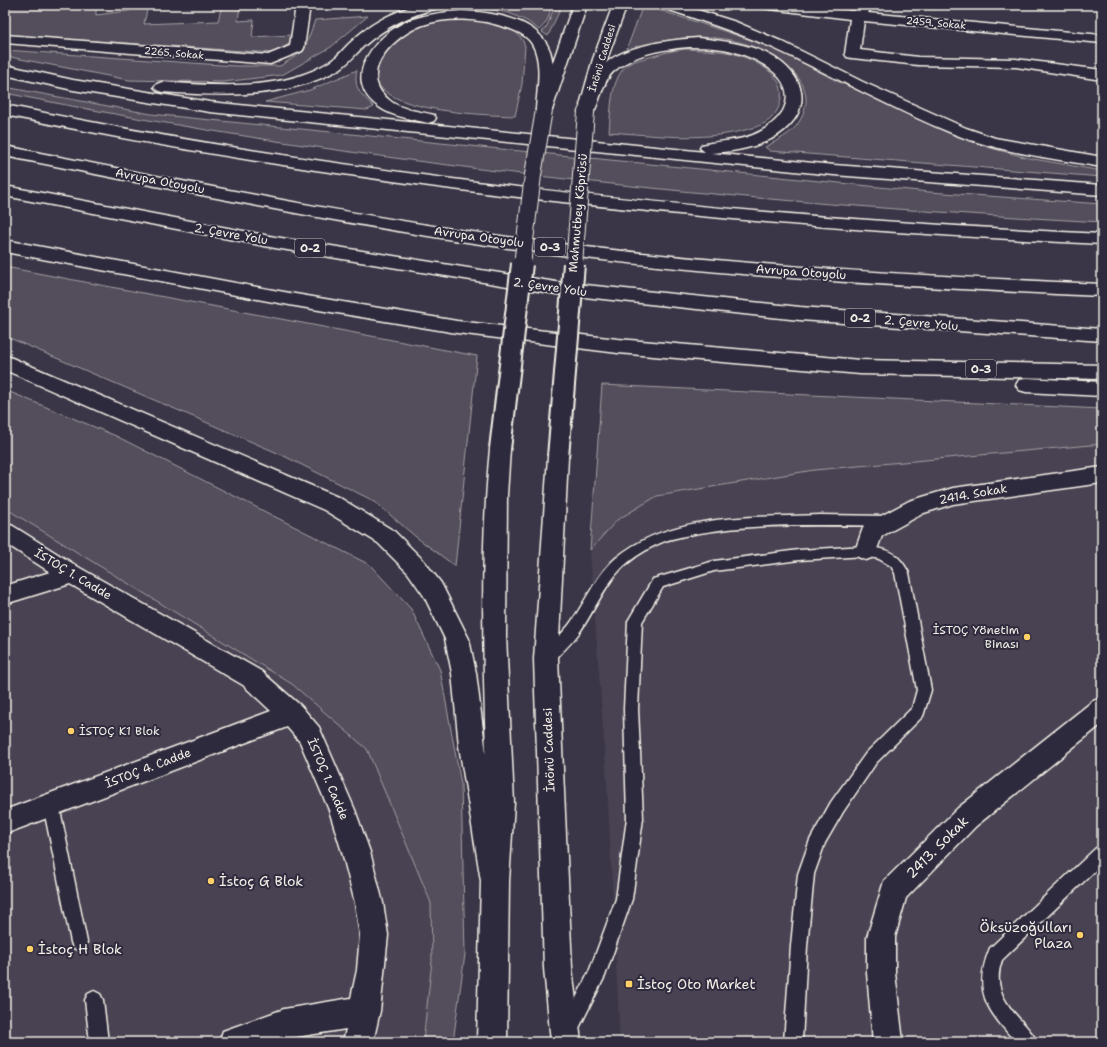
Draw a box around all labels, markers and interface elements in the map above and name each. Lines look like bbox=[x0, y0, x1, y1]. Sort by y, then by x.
street label: 2459. Sokak bbox=[906, 14, 967, 32]
street label: İnönü Caddesi bbox=[586, 22, 619, 94]
street label: 2265. Sokak bbox=[144, 44, 205, 62]
street label: Mahmutbey Köprüsü bbox=[565, 153, 591, 273]
street label: Avrupa Otoyolu bbox=[114, 165, 206, 198]
street label: 2. Çevre Yolu bbox=[193, 220, 269, 248]
street label: Avrupa Otoyolu bbox=[433, 223, 525, 251]
road number: O-3 bbox=[535, 238, 565, 256]
road number: O-2 bbox=[295, 239, 325, 257]
street label: Avrupa Otoyolu bbox=[755, 261, 847, 283]
street label: 2. Çevre Yolu bbox=[512, 274, 588, 300]
road number: O-2 bbox=[845, 309, 875, 327]
street label: 2. Çevre Yolu bbox=[883, 312, 959, 334]
road number: O-3 bbox=[966, 360, 996, 378]
street label: 2414. Sokak bbox=[938, 480, 1009, 508]
street label: İSTOÇ 1. Cadde bbox=[31, 545, 115, 604]
place label: İSTOÇ Yönetim Binası bbox=[933, 622, 1019, 652]
marker: İSTOÇ Yönetim Binası bbox=[1022, 632, 1032, 642]
street label: İnönü Caddesi bbox=[540, 708, 558, 792]
place label: İSTOÇ K1 Blok bbox=[79, 723, 160, 739]
marker: İSTOÇ K1 Blok bbox=[66, 726, 76, 736]
street label: İSTOÇ 1. Cadde bbox=[304, 736, 353, 823]
street label: İSTOÇ 4. Cadde bbox=[103, 744, 193, 792]
street label: 2413. Sokak bbox=[902, 812, 972, 882]
place label: İstoç G Blok bbox=[219, 872, 303, 890]
marker: İstoç G Blok bbox=[206, 876, 216, 886]
place label: Öksüzoğulları Plaza bbox=[980, 918, 1072, 952]
marker: Öksüzoğulları Plaza bbox=[1075, 930, 1085, 940]
place label: İstoç H Blok bbox=[38, 940, 122, 958]
marker: İstoç H Blok bbox=[25, 944, 35, 954]
place label: İstoç Oto Market bbox=[637, 975, 756, 993]
marker: İstoç Oto Market bbox=[624, 979, 634, 989]

